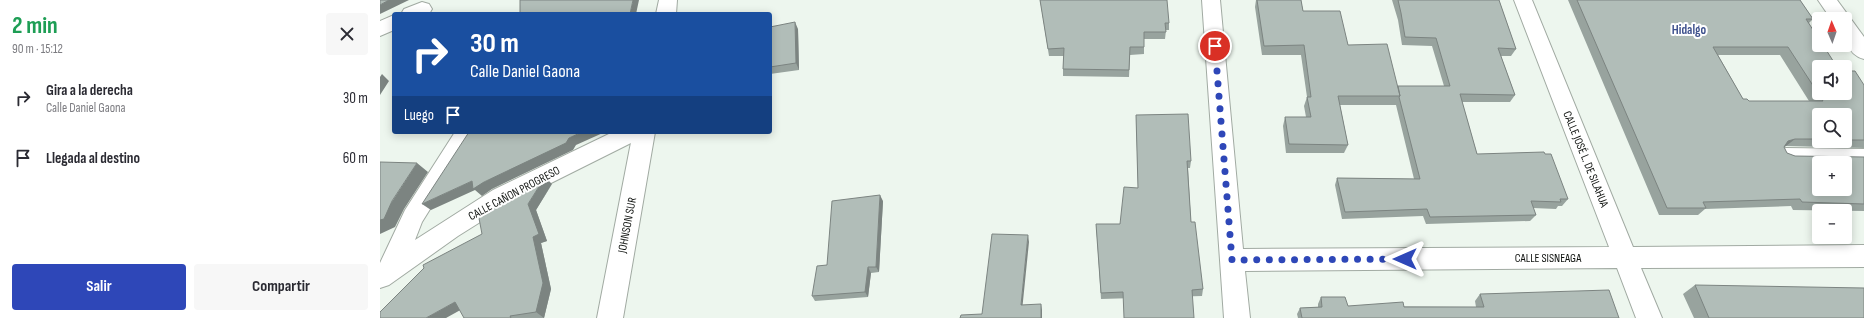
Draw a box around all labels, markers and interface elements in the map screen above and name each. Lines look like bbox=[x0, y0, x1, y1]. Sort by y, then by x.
text: 2 min bbox=[12, 11, 58, 40]
north arrow bbox=[1812, 12, 1852, 52]
map controls bbox=[1812, 12, 1852, 244]
button: close bbox=[326, 13, 368, 55]
district label: Hidalgo bbox=[1672, 22, 1706, 38]
text: 30 m bbox=[470, 27, 519, 60]
icon: right bbox=[404, 28, 456, 80]
pin bbox=[1198, 29, 1232, 63]
icon: arrive bbox=[1204, 35, 1226, 57]
text: 90 m · 15:12 bbox=[12, 41, 63, 57]
button: sound bbox=[1812, 60, 1852, 100]
text: Calle Daniel Gaona bbox=[470, 61, 580, 82]
text: Gira a la derecha bbox=[46, 81, 133, 100]
icon: right bbox=[12, 87, 34, 109]
text: 30 m bbox=[343, 89, 368, 108]
text: Calle Daniel Gaona bbox=[46, 100, 126, 116]
icon: arrive bbox=[442, 104, 464, 126]
text: Luego bbox=[404, 106, 434, 125]
button: search bbox=[1812, 108, 1852, 148]
street label: CALLE JOSÉ L. DE SILAHUA bbox=[1559, 109, 1612, 210]
icon: arrive bbox=[12, 147, 34, 169]
text: Llegada al destino bbox=[46, 149, 140, 168]
text: 60 m bbox=[343, 149, 368, 168]
button: + bbox=[1812, 156, 1852, 196]
street label: CALLE CAÑON PROGRESO bbox=[466, 163, 563, 224]
street label: JOHNSON SUR bbox=[615, 196, 640, 255]
button: − bbox=[1812, 204, 1852, 244]
position arrow bbox=[1384, 238, 1426, 280]
street label: CALLE SISNEAGA bbox=[1515, 251, 1582, 266]
button: Salir bbox=[12, 264, 186, 310]
button: Compartir bbox=[194, 264, 368, 310]

